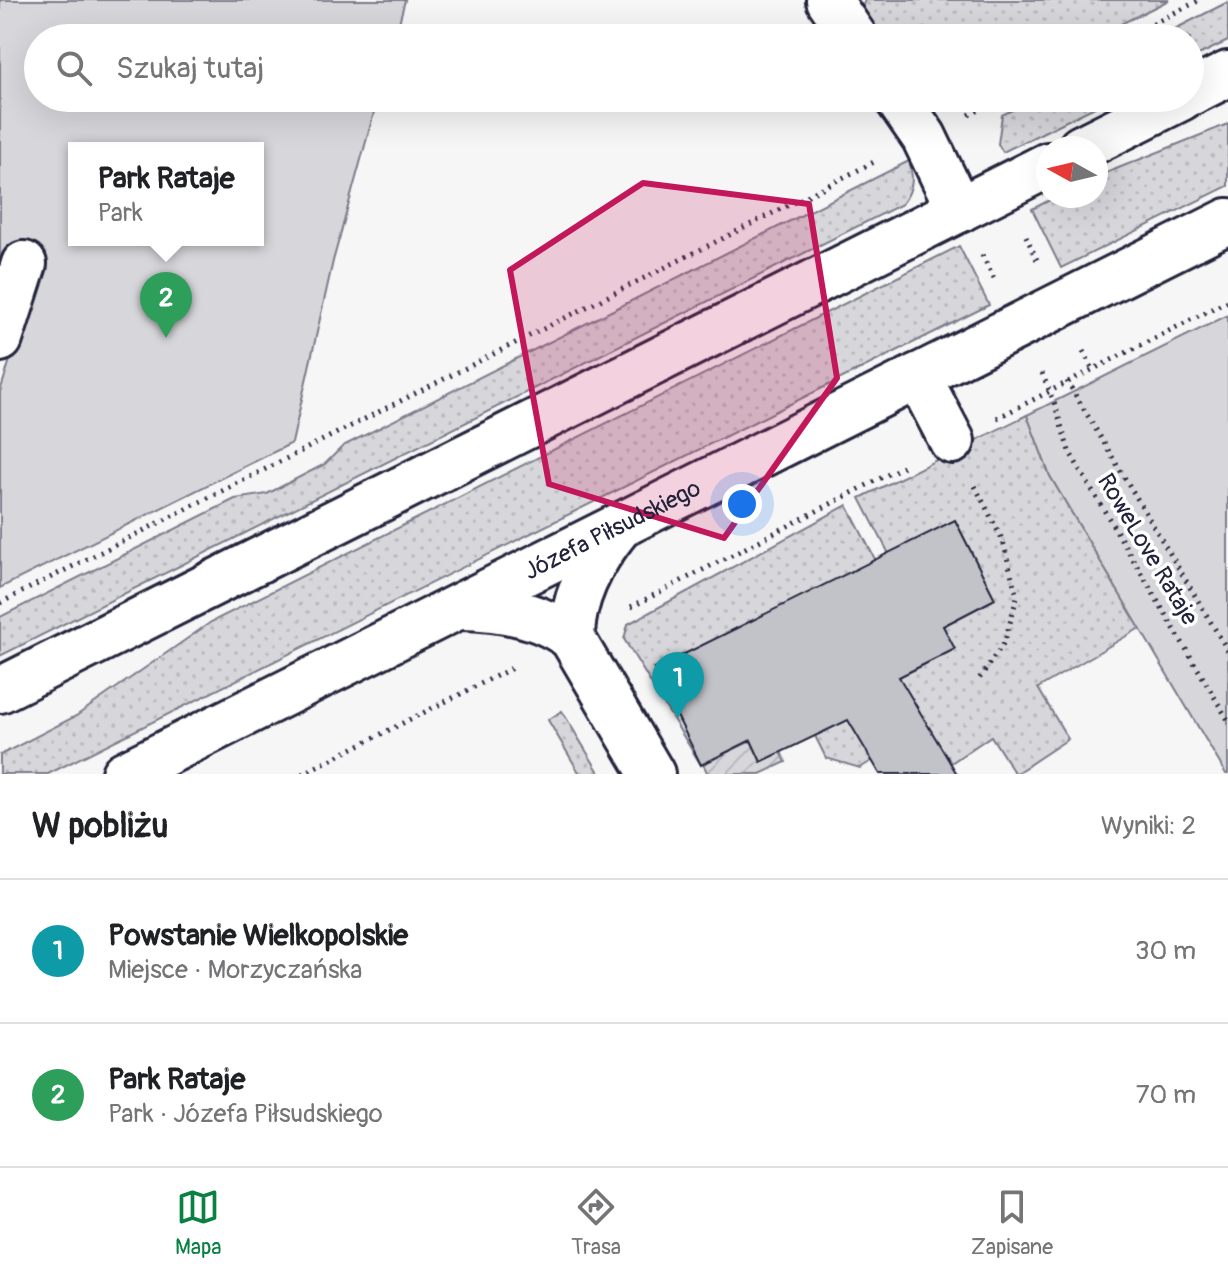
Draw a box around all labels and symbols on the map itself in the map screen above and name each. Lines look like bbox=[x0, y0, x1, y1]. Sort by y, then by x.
north arrow bbox=[1036, 136, 1108, 208]
pin: 2 bbox=[140, 272, 192, 338]
street label: RoweLove Rataje bbox=[1091, 468, 1204, 630]
street label: Józefa Piłsudskiego bbox=[519, 474, 706, 586]
your location bbox=[722, 484, 762, 524]
pin: 1 bbox=[652, 652, 704, 718]

